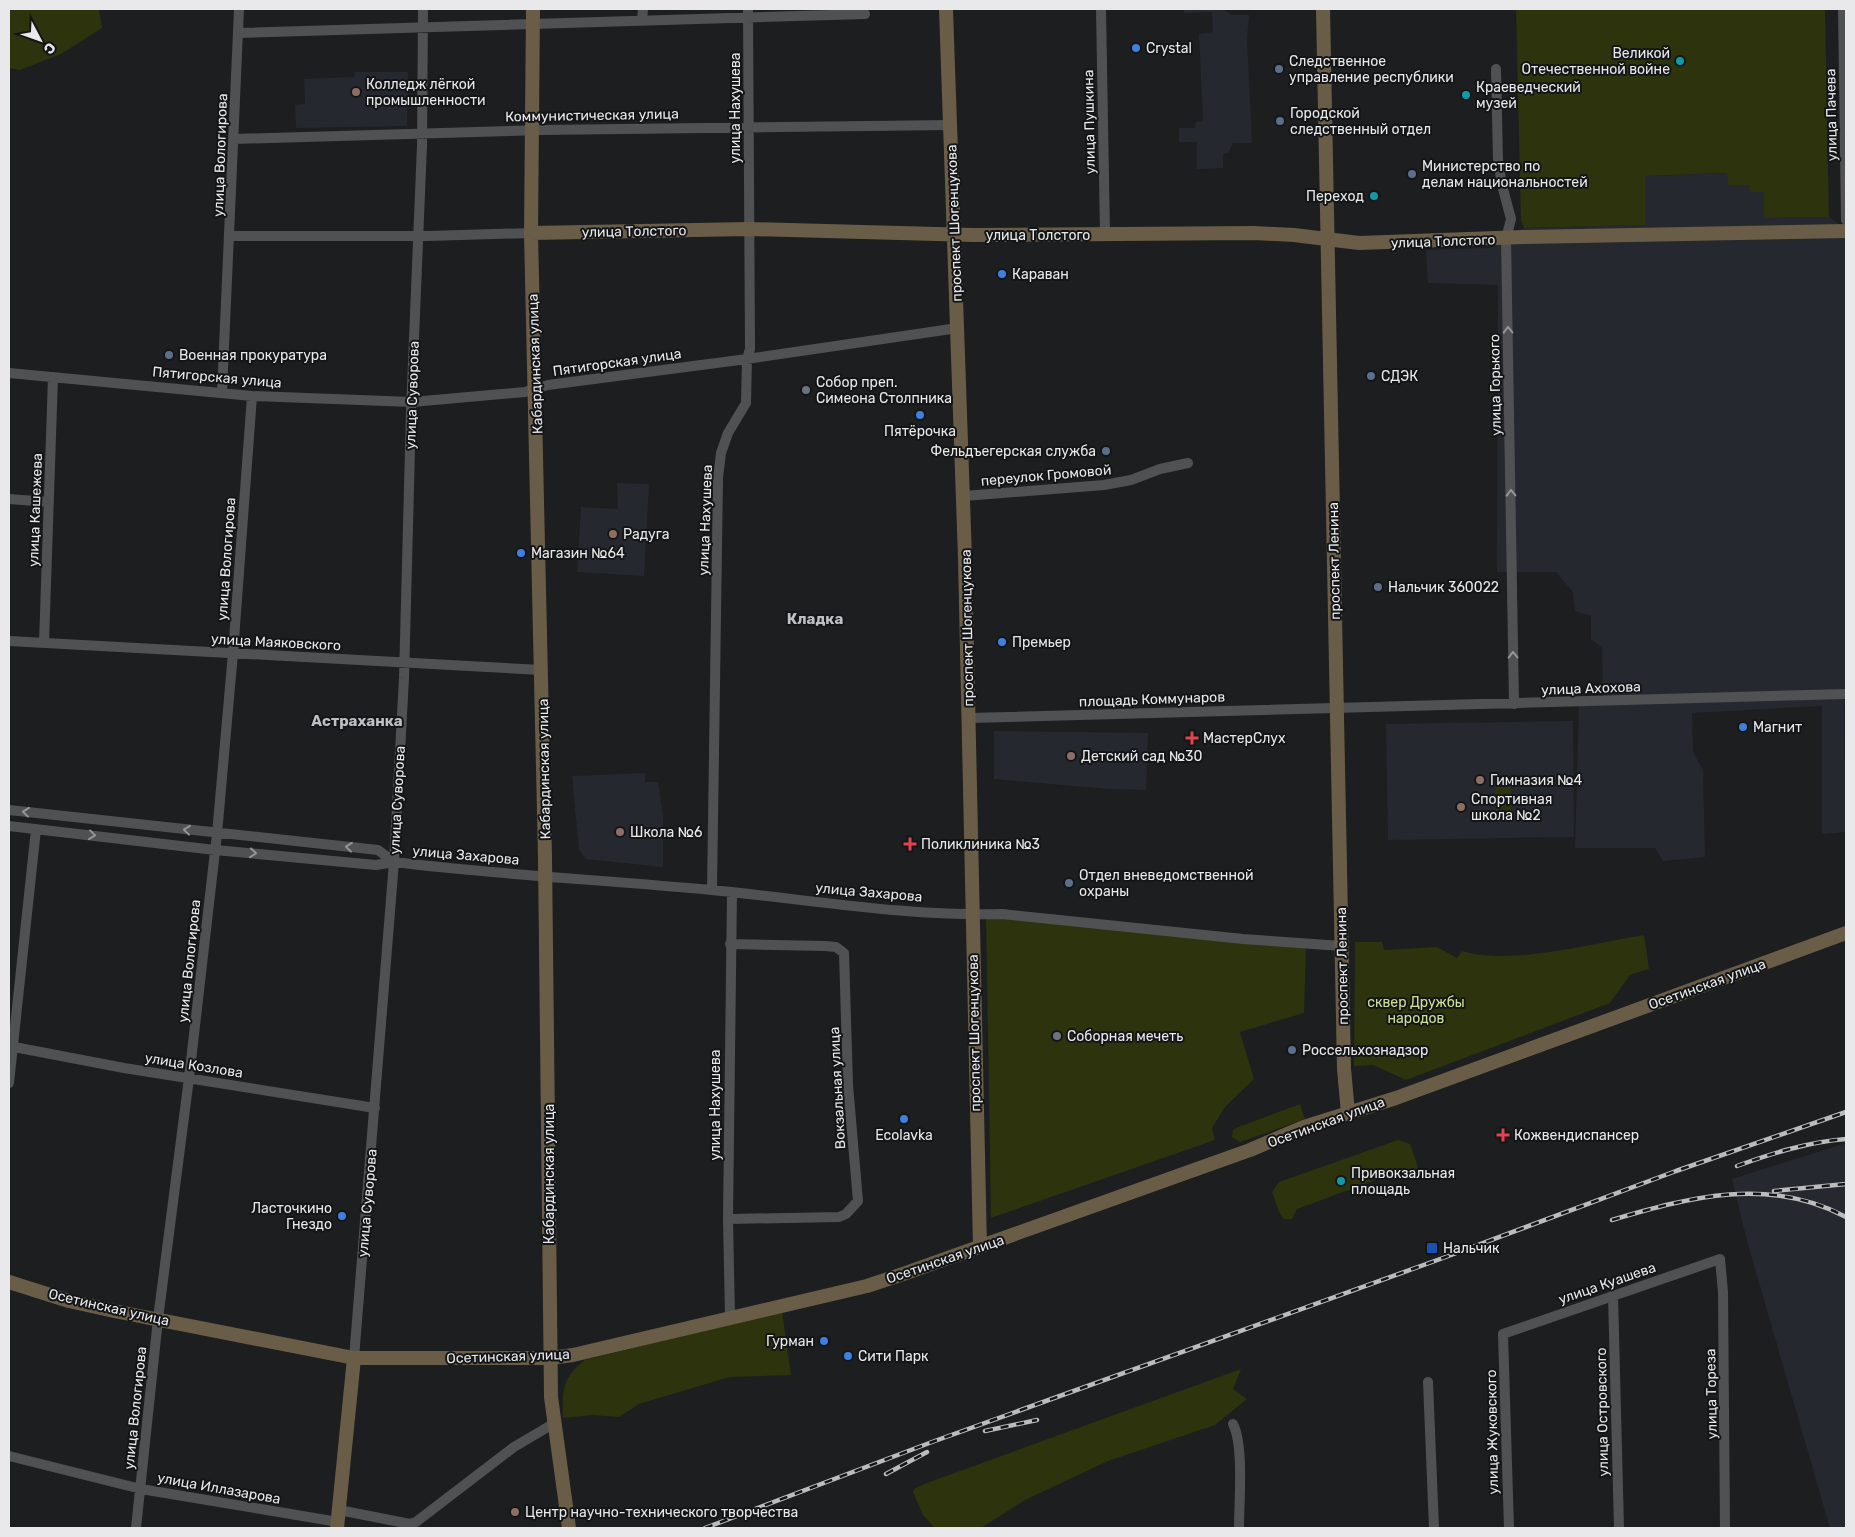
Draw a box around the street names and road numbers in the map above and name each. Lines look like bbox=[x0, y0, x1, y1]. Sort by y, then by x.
street label: улица Нахушева bbox=[727, 52, 744, 164]
street label: улица Пачева bbox=[1822, 69, 1841, 161]
street label: улица Пушкина bbox=[1080, 70, 1099, 174]
street label: улица Вологирова bbox=[210, 93, 231, 217]
street label: Коммунистическая улица bbox=[505, 105, 679, 126]
street label: проспект Шогенцукова bbox=[943, 144, 966, 302]
street label: улица Толстого bbox=[582, 222, 686, 241]
street label: улица Толстого bbox=[986, 227, 1090, 244]
street label: улица Толстого bbox=[1390, 231, 1496, 252]
street label: Кабардинская улица bbox=[525, 293, 546, 435]
street label: улица Горького bbox=[1486, 334, 1505, 436]
street label: улица Суворова bbox=[402, 340, 423, 450]
street label: Пятигорская улица bbox=[552, 345, 683, 380]
street label: Пятигорская улица bbox=[152, 363, 282, 392]
street label: улица Кашежева bbox=[25, 453, 46, 567]
street label: переулок Громовой bbox=[980, 461, 1112, 490]
street label: улица Нахушева bbox=[695, 464, 716, 576]
street label: улица Вологирова bbox=[214, 497, 239, 621]
street label: проспект Ленина bbox=[1325, 502, 1344, 620]
street label: проспект Шогенцукова bbox=[958, 549, 977, 707]
street label: улица Маяковского bbox=[211, 631, 341, 654]
street label: улица Ахохова bbox=[1541, 678, 1641, 699]
street label: площадь Коммунаров bbox=[1079, 688, 1226, 711]
street label: Кабардинская улица bbox=[535, 699, 554, 839]
street label: улица Суворова bbox=[386, 745, 409, 855]
street label: улица Захарова bbox=[412, 842, 520, 869]
street label: улица Захарова bbox=[815, 879, 923, 906]
street label: улица Вологирова bbox=[175, 899, 204, 1023]
street label: проспект Ленина bbox=[1333, 907, 1352, 1025]
street label: проспект Шогенцукова bbox=[965, 954, 984, 1112]
street label: Осетинская улица bbox=[1646, 955, 1768, 1014]
street label: Вокзальная улица bbox=[826, 1026, 849, 1150]
street label: улица Козлова bbox=[144, 1049, 244, 1082]
street label: улица Нахушева bbox=[707, 1049, 724, 1161]
street label: Осетинская улица bbox=[1265, 1093, 1387, 1152]
street label: Кабардинская улица bbox=[541, 1104, 558, 1244]
street label: улица Суворова bbox=[354, 1148, 381, 1258]
street label: Осетинская улица bbox=[884, 1231, 1006, 1288]
street label: улица Куашева bbox=[1556, 1259, 1658, 1308]
street label: Осетинская улица bbox=[47, 1285, 171, 1330]
street label: улица Вологирова bbox=[121, 1346, 150, 1470]
street label: Осетинская улица bbox=[446, 1346, 570, 1367]
street label: улица Островского bbox=[1593, 1347, 1612, 1477]
street label: улица Тореза bbox=[1702, 1348, 1721, 1440]
street label: улица Жуковского bbox=[1483, 1369, 1502, 1495]
street label: улица Иллазарова bbox=[156, 1469, 282, 1508]

